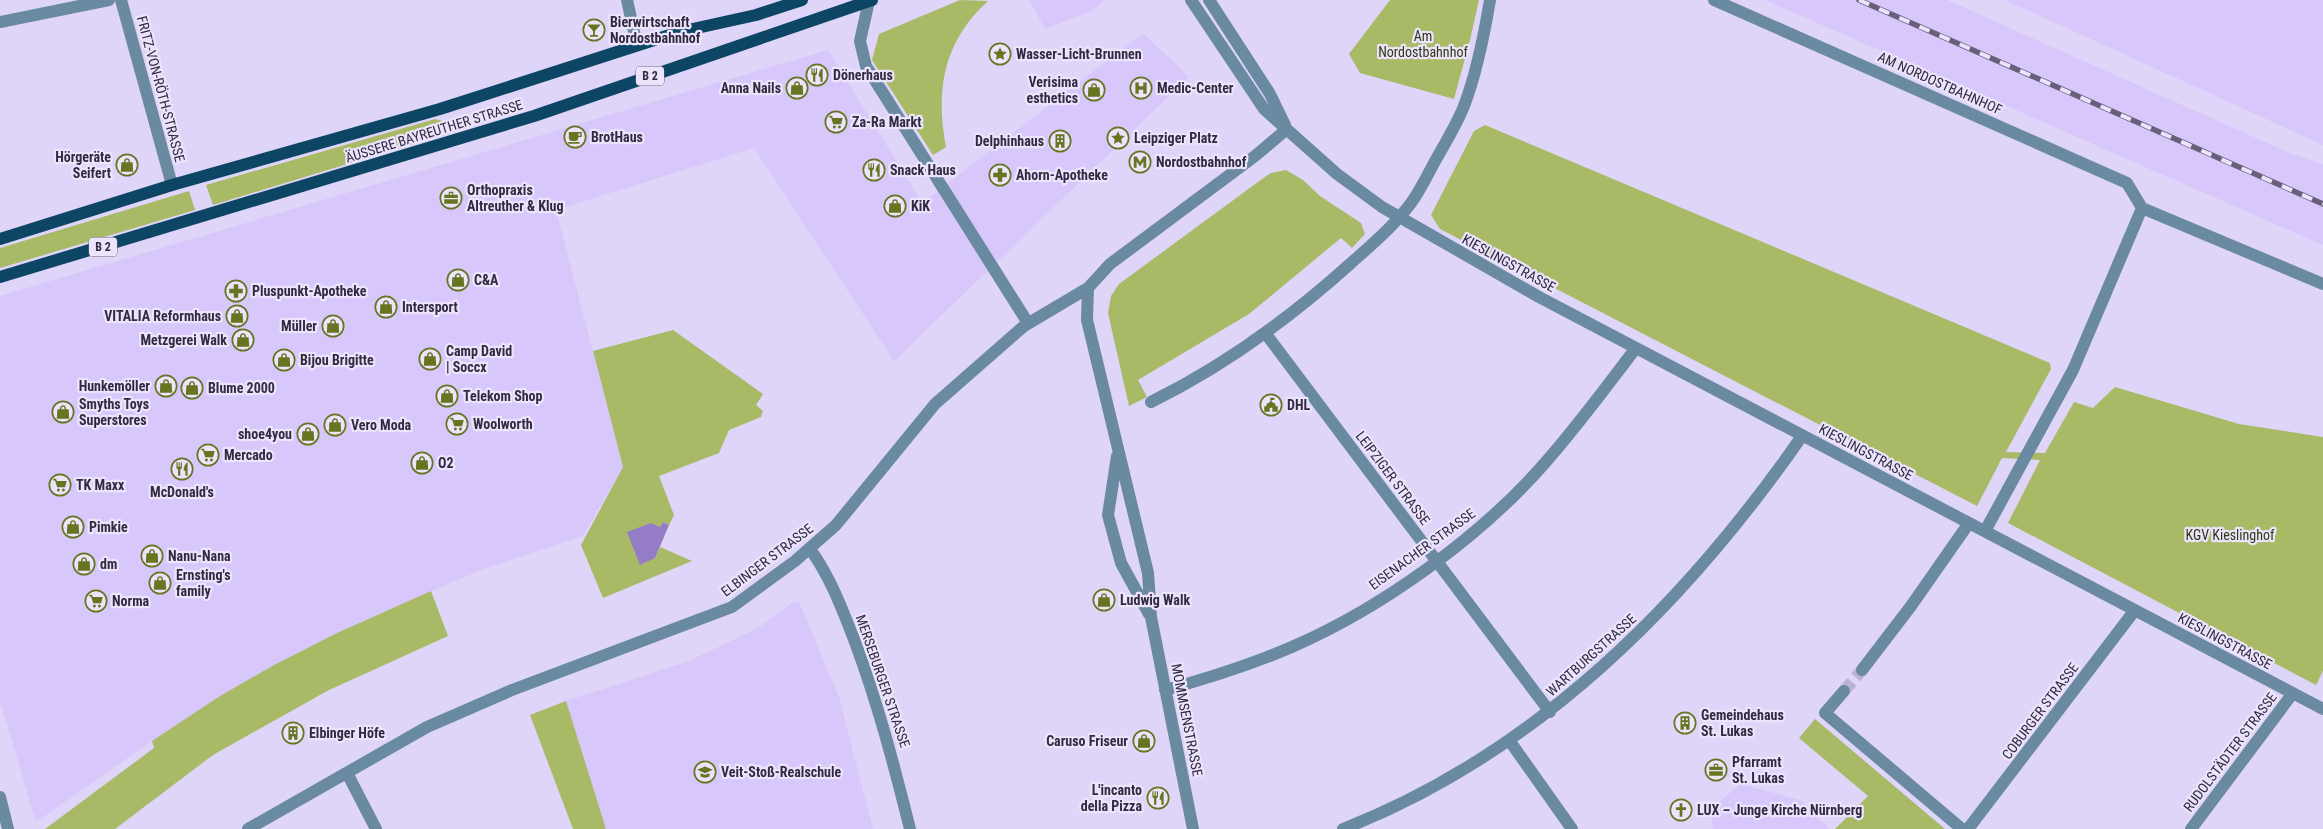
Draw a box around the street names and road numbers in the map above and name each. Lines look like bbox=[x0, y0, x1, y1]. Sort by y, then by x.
street label: FRITZ-VON-RÖTH-STRASSE bbox=[134, 14, 188, 164]
street label: AM NORDOSTBAHNHOF bbox=[1875, 48, 2005, 118]
road number: B 2 bbox=[636, 66, 664, 85]
street label: ÄUSSERE BAYREUTHER STRASSE bbox=[343, 96, 525, 166]
street label: KIESLINGSTRASSE bbox=[1460, 231, 1558, 295]
road number: B 2 bbox=[89, 238, 117, 256]
street label: KIESLINGSTRASSE bbox=[1816, 421, 1916, 483]
street label: LEIPZIGER STRASSE bbox=[1353, 428, 1433, 528]
street label: EISENACHER STRASSE bbox=[1366, 505, 1478, 593]
street label: ELBINGER STRASSE bbox=[718, 520, 816, 600]
street label: WARTBURGSTRASSE bbox=[1543, 610, 1639, 700]
street label: KIESLINGSTRASSE bbox=[2175, 610, 2275, 672]
street label: MERSEBURGER STRASSE bbox=[853, 612, 913, 750]
street label: COBURGER STRASSE bbox=[1998, 660, 2082, 762]
street label: MOMMSENSTRASSE bbox=[1168, 662, 1206, 778]
street label: RUDOLSTÄDTER STRASSE bbox=[2180, 689, 2280, 815]

